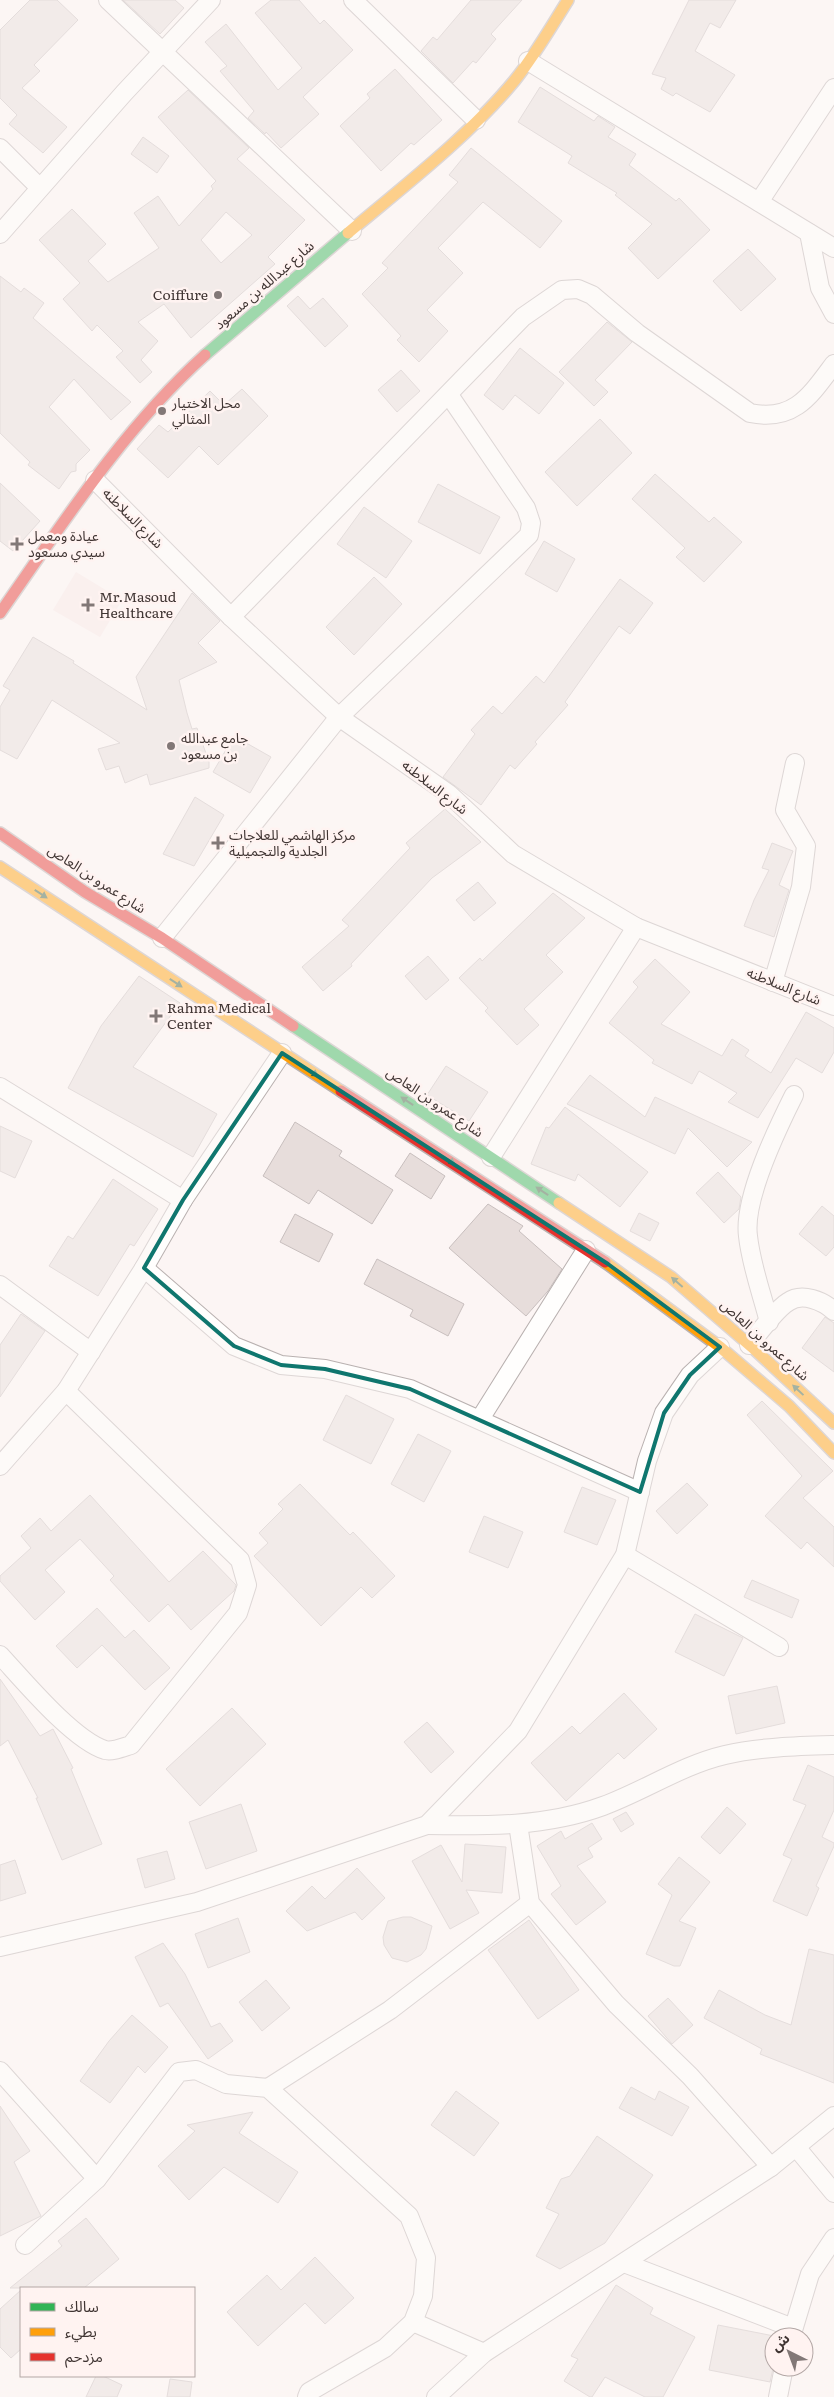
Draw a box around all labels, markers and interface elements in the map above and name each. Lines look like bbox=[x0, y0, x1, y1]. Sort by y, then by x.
street label: شارع عبدالله بن مسعود bbox=[209, 235, 319, 335]
place label: Coiffure bbox=[153, 284, 208, 304]
marker: Coiffure bbox=[212, 289, 224, 301]
place label: محل الاختيار المثالي bbox=[171, 392, 241, 430]
marker: محل الاختيار المثالي bbox=[156, 405, 168, 417]
street label: شارع السلاطنه bbox=[97, 482, 169, 554]
place label: عيادة ومعمل سيدي مسعود bbox=[28, 525, 105, 563]
marker: عيادة ومعمل سيدي مسعود bbox=[10, 537, 24, 551]
place label: Mr.Masoud Healthcare bbox=[99, 586, 177, 622]
marker: Mr.Masoud Healthcare bbox=[81, 598, 95, 612]
place label: جامع عبدالله بن مسعود bbox=[181, 727, 248, 763]
marker: جامع عبدالله بن مسعود bbox=[165, 740, 177, 752]
street label: شارع السلاطنه bbox=[397, 754, 473, 820]
place label: مركز الهاشمي للعلاجات الجلدية والتجميلية bbox=[229, 824, 356, 860]
marker: مركز الهاشمي للعلاجات الجلدية والتجميلية bbox=[211, 836, 225, 850]
street label: شارع عمرو بن العاص bbox=[44, 839, 150, 919]
one-way arrow bbox=[34, 889, 47, 899]
street label: شارع السلاطنه bbox=[744, 961, 824, 1011]
one-way arrow bbox=[170, 979, 183, 988]
place label: Rahma Medical Center bbox=[167, 997, 271, 1033]
marker: Rahma Medical Center bbox=[149, 1009, 163, 1023]
street label: شارع عمرو بن العاص bbox=[382, 1061, 488, 1143]
one-way arrow bbox=[306, 1068, 319, 1077]
one-way arrow bbox=[400, 1097, 413, 1106]
one-way arrow bbox=[443, 1155, 456, 1165]
one-way arrow bbox=[535, 1186, 549, 1196]
one-way arrow bbox=[670, 1277, 683, 1288]
street label: شارع عمرو بن العاص bbox=[716, 1294, 814, 1386]
one-way arrow bbox=[793, 1384, 805, 1396]
legend bbox=[20, 2287, 195, 2377]
text: سالك bbox=[65, 2294, 99, 2317]
text: بطيء bbox=[65, 2319, 97, 2343]
north arrow bbox=[764, 2327, 814, 2377]
text: ش bbox=[766, 2328, 793, 2355]
text: مزدحم bbox=[65, 2344, 103, 2368]

